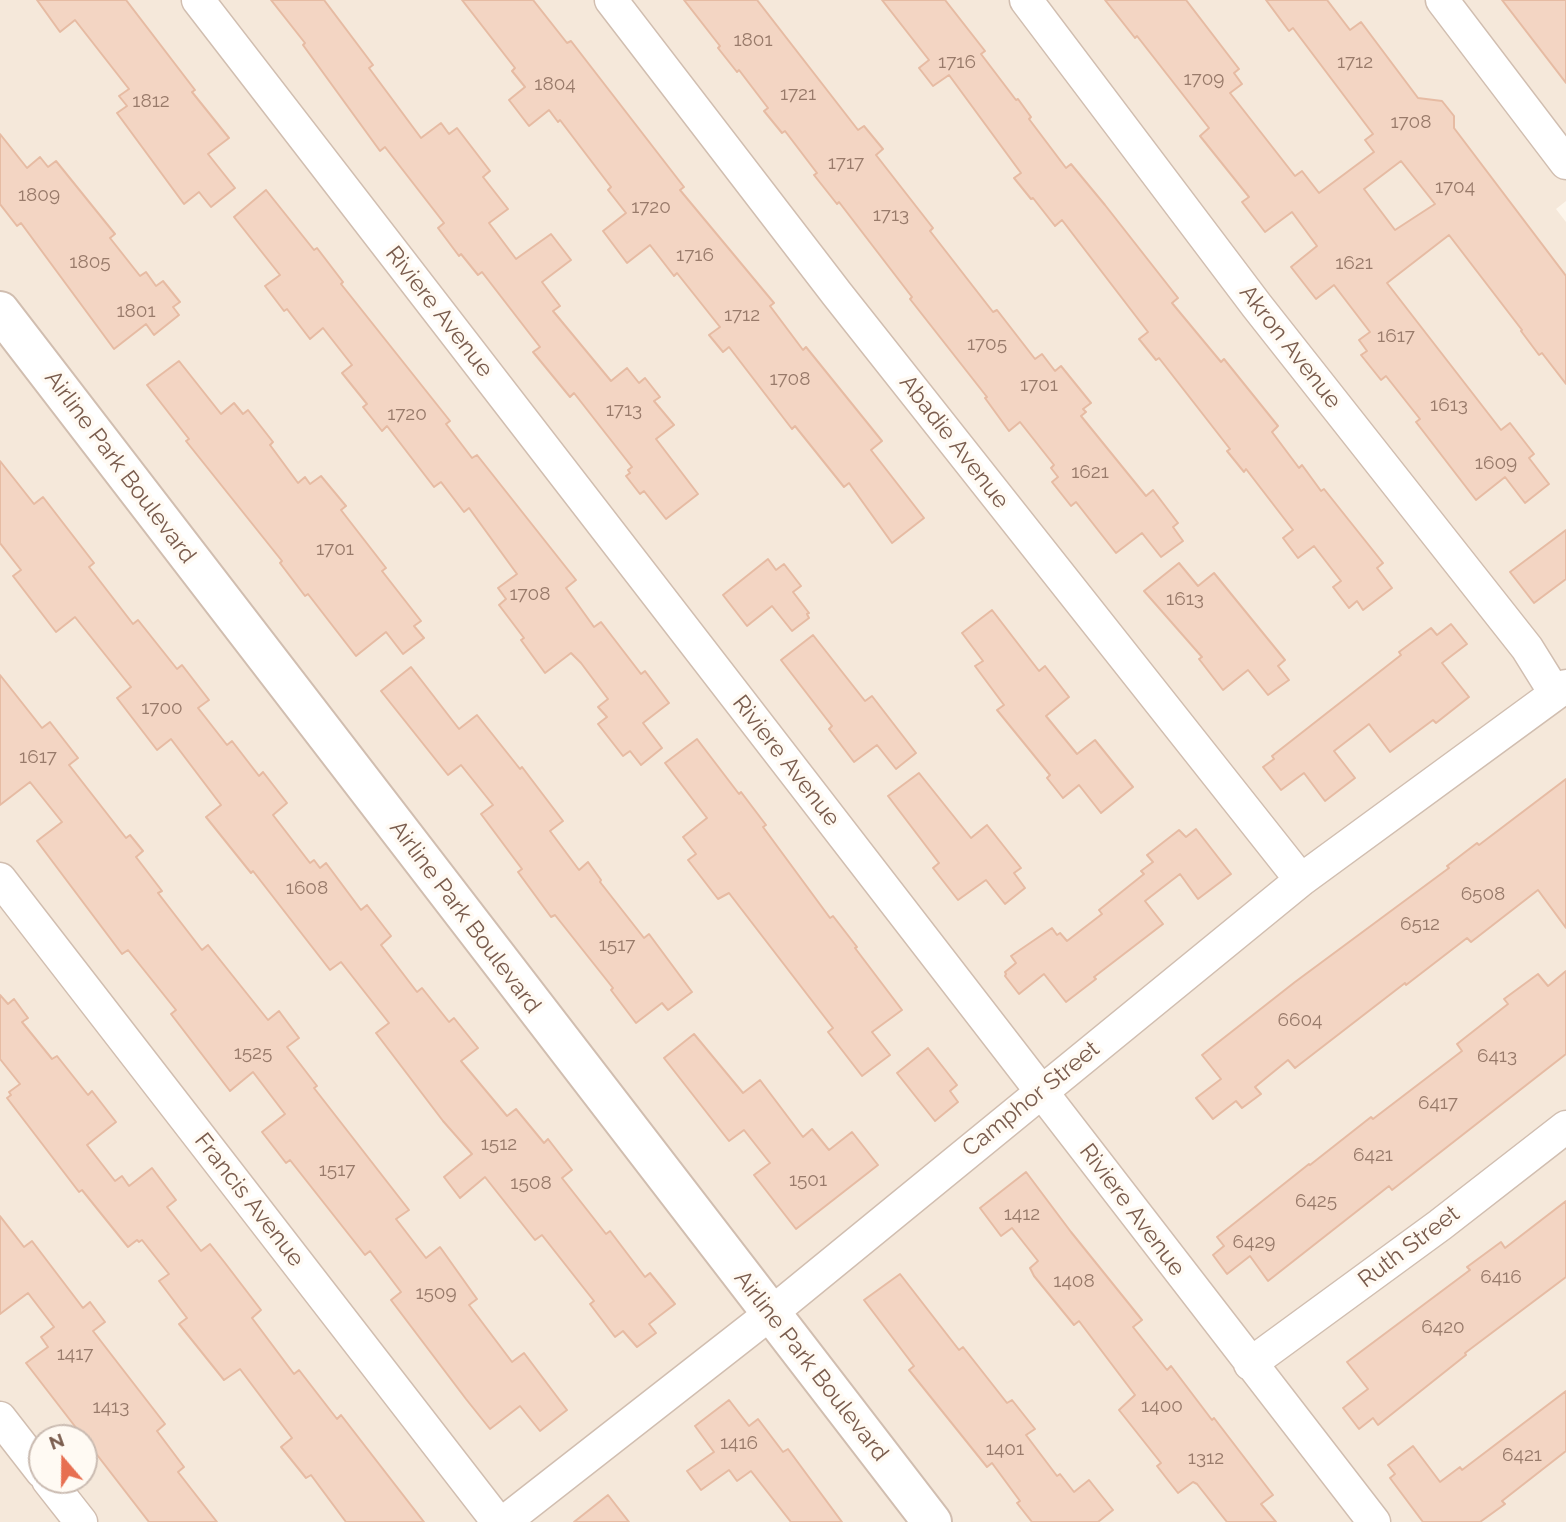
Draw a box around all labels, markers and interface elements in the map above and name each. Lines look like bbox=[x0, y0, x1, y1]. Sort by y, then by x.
house number: 1801 bbox=[733, 29, 773, 51]
house number: 1716 bbox=[938, 51, 976, 73]
house number: 1712 bbox=[1337, 51, 1373, 73]
house number: 1709 bbox=[1184, 68, 1224, 90]
house number: 1804 bbox=[534, 73, 576, 95]
house number: 1721 bbox=[780, 83, 816, 105]
house number: 1812 bbox=[132, 90, 170, 112]
house number: 1708 bbox=[1390, 111, 1432, 133]
house number: 1717 bbox=[828, 152, 864, 174]
house number: 1704 bbox=[1435, 176, 1475, 198]
house number: 1809 bbox=[18, 184, 60, 206]
house number: 1720 bbox=[631, 196, 671, 218]
house number: 1713 bbox=[873, 204, 909, 226]
street label: Riviere Avenue bbox=[379, 241, 499, 383]
house number: 1716 bbox=[676, 244, 714, 266]
house number: 1805 bbox=[69, 251, 111, 273]
house number: 1621 bbox=[1335, 252, 1373, 274]
street label: Akron Avenue bbox=[1233, 280, 1347, 414]
house number: 1801 bbox=[116, 300, 156, 322]
house number: 1712 bbox=[724, 304, 760, 326]
house number: 1617 bbox=[1377, 325, 1415, 347]
house number: 1705 bbox=[967, 333, 1007, 355]
street label: Airline Park Boulevard bbox=[39, 365, 201, 569]
house number: 1708 bbox=[769, 368, 811, 390]
street label: Abadie Avenue bbox=[893, 370, 1015, 514]
house number: 1701 bbox=[1020, 374, 1058, 396]
house number: 1613 bbox=[1430, 394, 1468, 416]
house number: 1713 bbox=[606, 399, 642, 421]
house number: 1720 bbox=[387, 403, 427, 425]
house number: 1609 bbox=[1475, 452, 1517, 474]
house number: 1621 bbox=[1071, 461, 1109, 483]
house number: 1701 bbox=[316, 538, 354, 560]
house number: 1708 bbox=[509, 583, 551, 605]
house number: 1613 bbox=[1166, 588, 1204, 610]
street label: Riviere Avenue bbox=[726, 690, 846, 832]
house number: 1700 bbox=[141, 697, 183, 719]
house number: 1617 bbox=[19, 746, 57, 768]
street label: Airline Park Boulevard bbox=[384, 815, 546, 1019]
house number: 1608 bbox=[286, 877, 328, 899]
house number: 6508 bbox=[1461, 883, 1505, 905]
house number: 6512 bbox=[1400, 913, 1440, 935]
house number: 1517 bbox=[599, 934, 635, 956]
house number: 6604 bbox=[1278, 1009, 1322, 1031]
street label: Camphor Street bbox=[957, 1035, 1105, 1163]
house number: 1525 bbox=[234, 1042, 272, 1064]
house number: 6413 bbox=[1477, 1045, 1517, 1067]
house number: 6417 bbox=[1418, 1092, 1458, 1114]
street label: Francis Avenue bbox=[188, 1128, 310, 1272]
house number: 1512 bbox=[481, 1133, 517, 1155]
street label: Riviere Avenue bbox=[1073, 1138, 1191, 1282]
house number: 6421 bbox=[1353, 1144, 1393, 1166]
house number: 1517 bbox=[319, 1159, 355, 1181]
house number: 1501 bbox=[789, 1169, 827, 1191]
house number: 1508 bbox=[510, 1172, 552, 1194]
house number: 6425 bbox=[1295, 1190, 1337, 1212]
street label: Ruth Street bbox=[1353, 1200, 1465, 1294]
house number: 1412 bbox=[1004, 1203, 1040, 1225]
house number: 6429 bbox=[1233, 1231, 1275, 1253]
street label: Airline Park Boulevard bbox=[728, 1265, 894, 1467]
house number: 6416 bbox=[1480, 1266, 1522, 1288]
house number: 1408 bbox=[1053, 1270, 1095, 1292]
house number: 1509 bbox=[415, 1282, 457, 1304]
house number: 6420 bbox=[1421, 1316, 1465, 1338]
house number: 1417 bbox=[57, 1343, 93, 1365]
house number: 1400 bbox=[1141, 1395, 1183, 1417]
house number: 1413 bbox=[93, 1396, 129, 1418]
north arrow bbox=[28, 1424, 98, 1494]
text: N bbox=[46, 1428, 67, 1454]
house number: 1416 bbox=[720, 1432, 758, 1454]
house number: 1401 bbox=[986, 1438, 1024, 1460]
house number: 6421 bbox=[1502, 1444, 1542, 1466]
house number: 1312 bbox=[1188, 1447, 1224, 1469]

